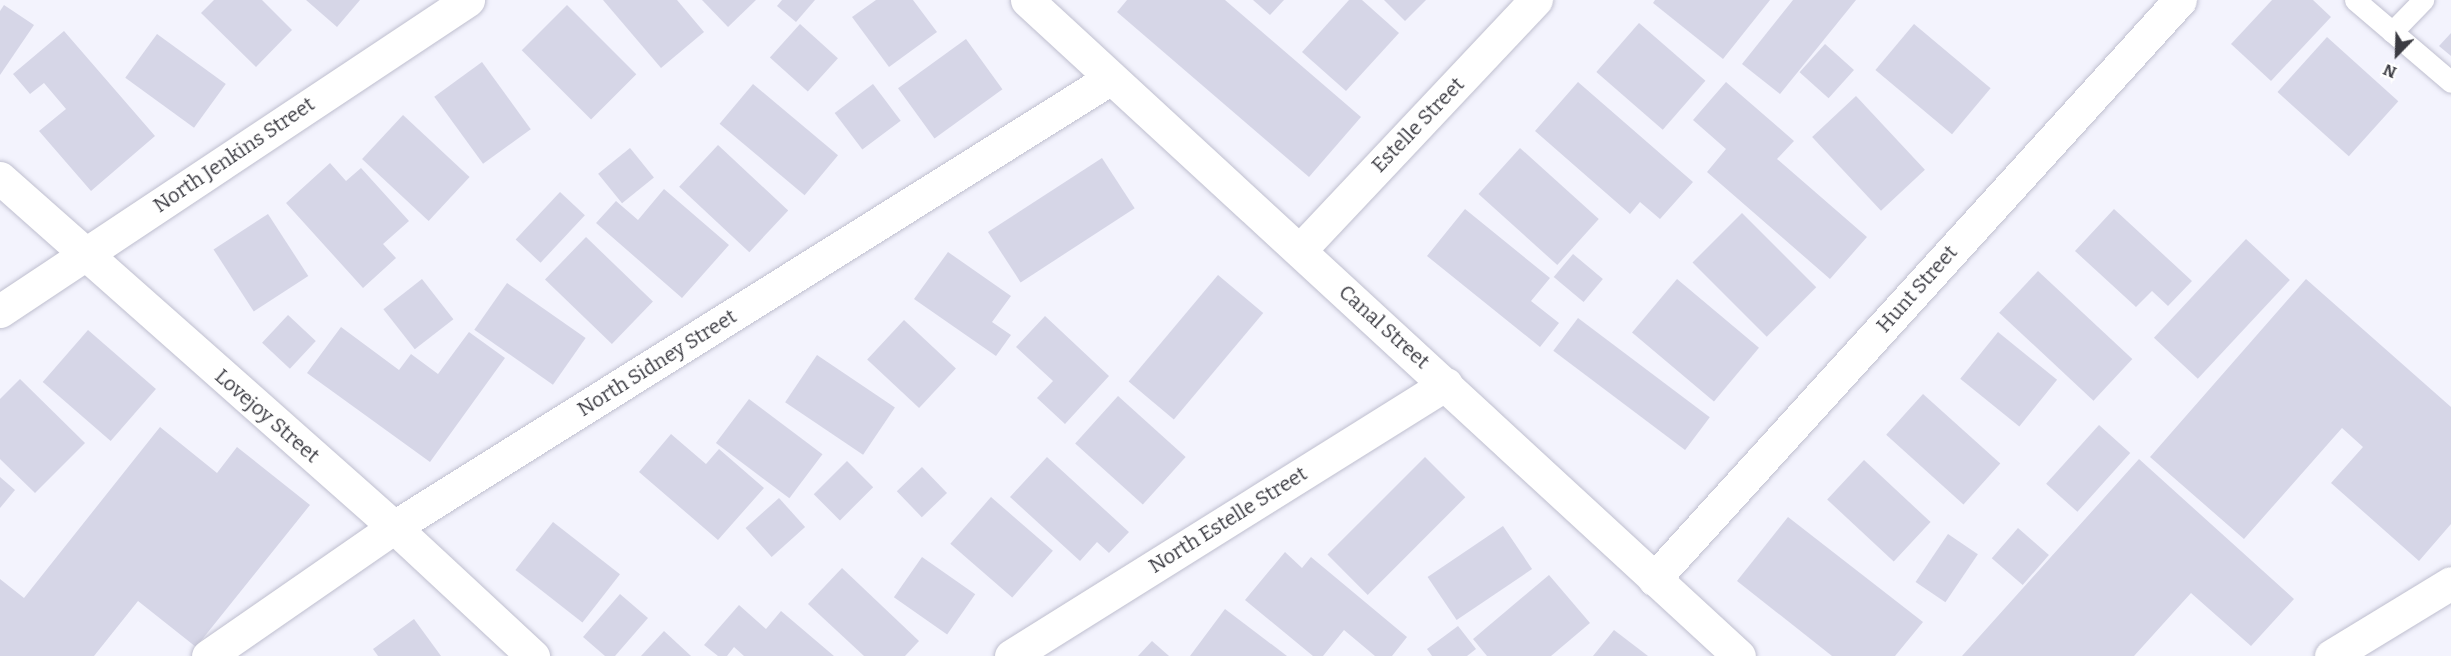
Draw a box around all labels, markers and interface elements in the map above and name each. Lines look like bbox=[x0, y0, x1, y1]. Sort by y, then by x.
north arrow bbox=[2367, 24, 2427, 84]
text: N bbox=[2380, 60, 2399, 82]
street label: Estelle Street bbox=[1367, 73, 1469, 177]
street label: North Jenkins Street bbox=[149, 92, 319, 218]
street label: Hunt Street bbox=[1872, 241, 1962, 337]
street label: Canal Street bbox=[1334, 280, 1434, 374]
street label: North Sidney Street bbox=[573, 304, 741, 422]
street label: Lovejoy Street bbox=[210, 364, 324, 468]
street label: North Estelle Street bbox=[1145, 462, 1311, 578]

